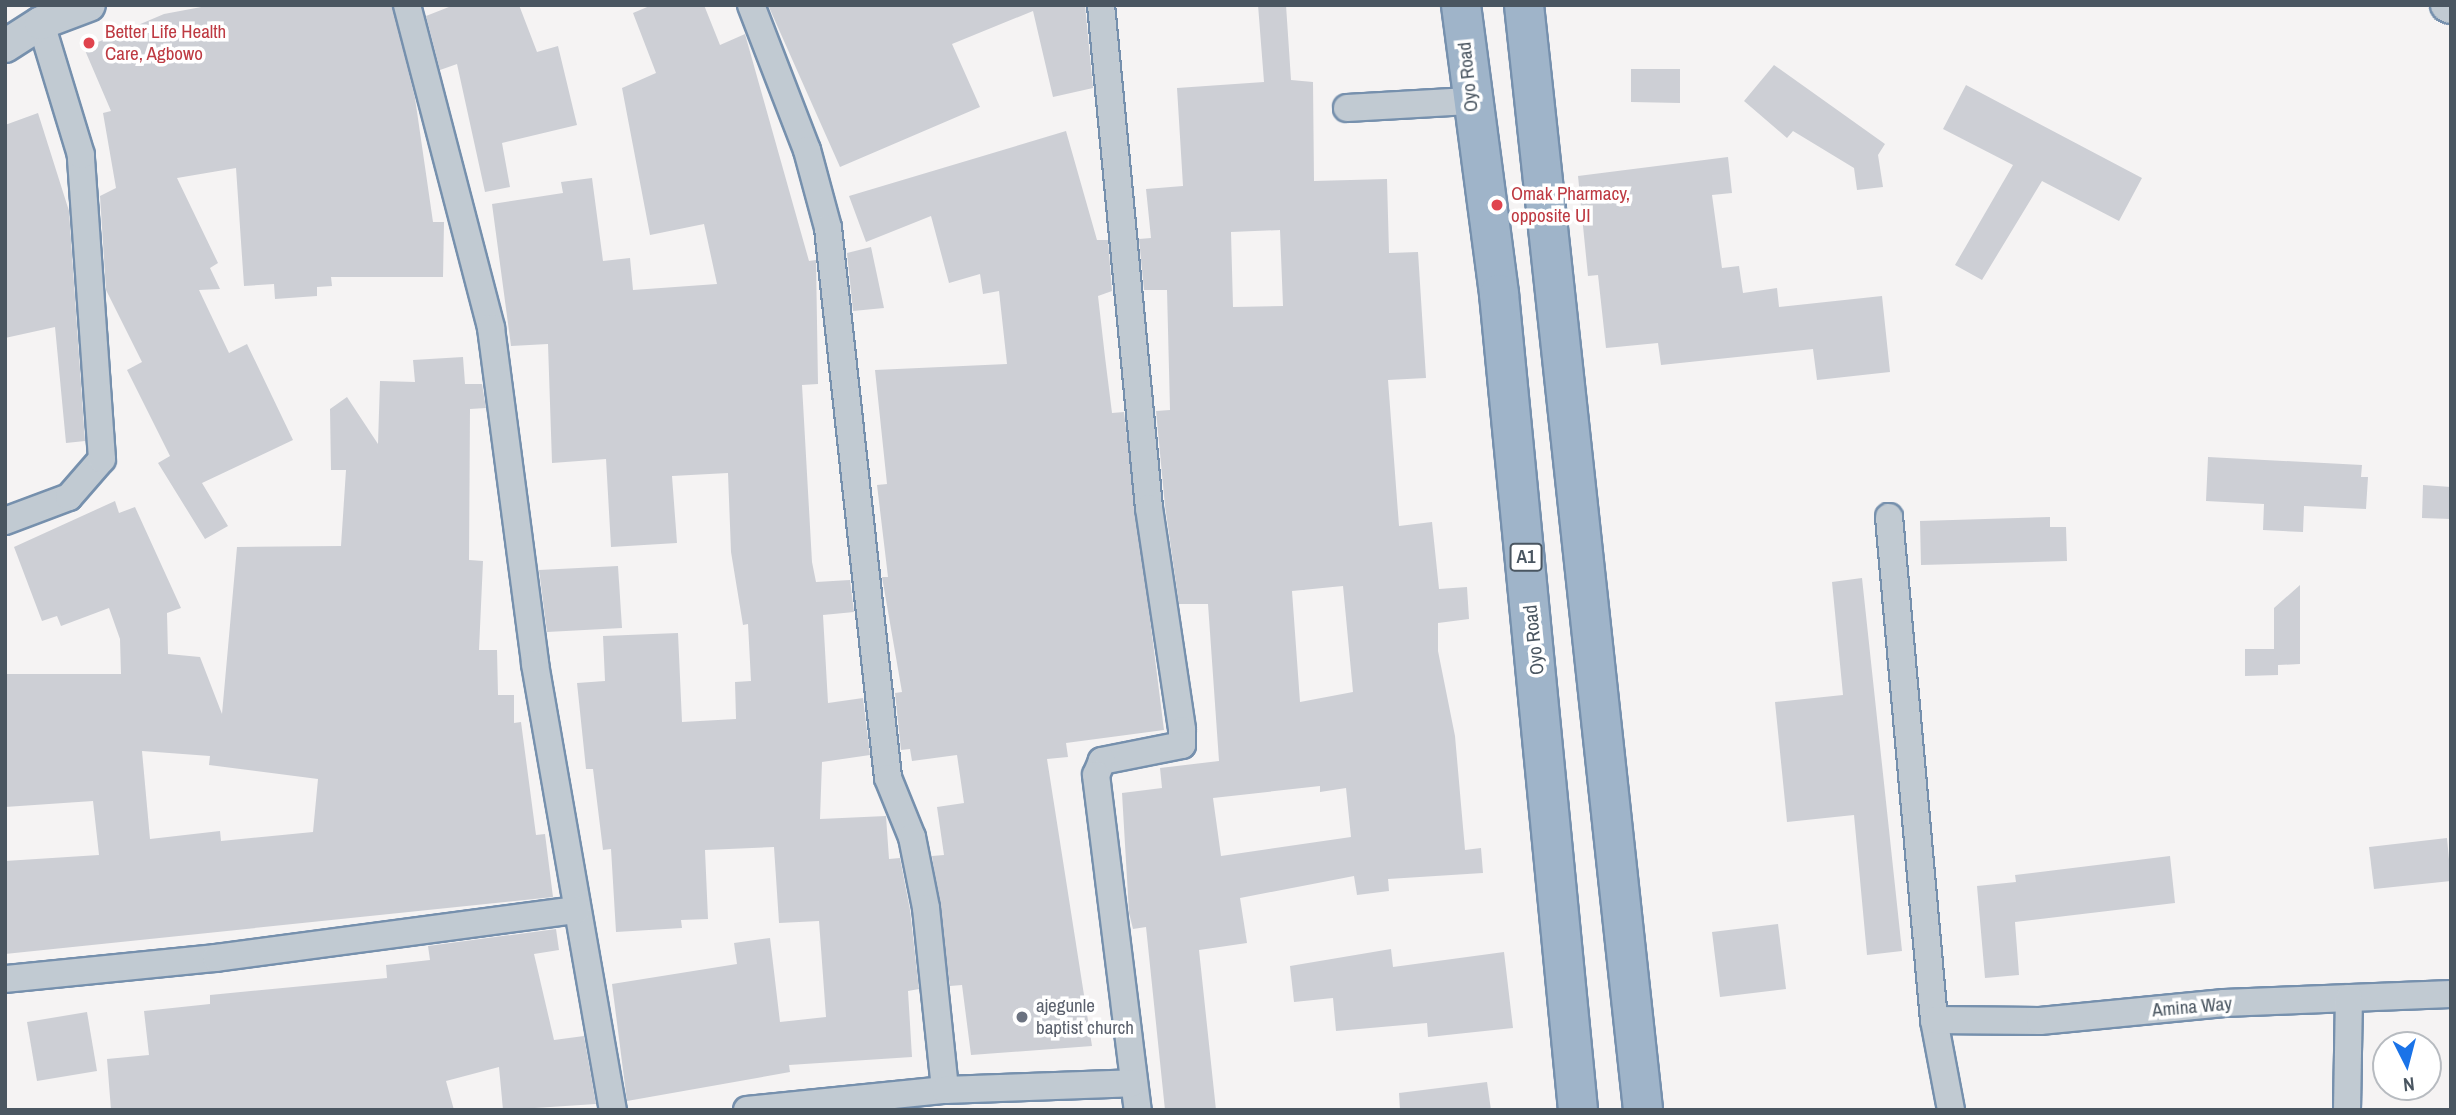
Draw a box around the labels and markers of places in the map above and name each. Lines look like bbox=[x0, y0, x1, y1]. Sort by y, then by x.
place label: Better Life Health Care, Agbowo bbox=[105, 21, 226, 65]
marker: Better Life Health Care, Agbowo bbox=[79, 33, 99, 53]
place label: Omak Pharmacy, opposite UI bbox=[1511, 183, 1630, 227]
marker: Omak Pharmacy, opposite UI bbox=[1489, 197, 1505, 213]
place label: ajegunle baptist church bbox=[1036, 995, 1134, 1039]
marker: ajegunle baptist church bbox=[1014, 1009, 1030, 1025]

